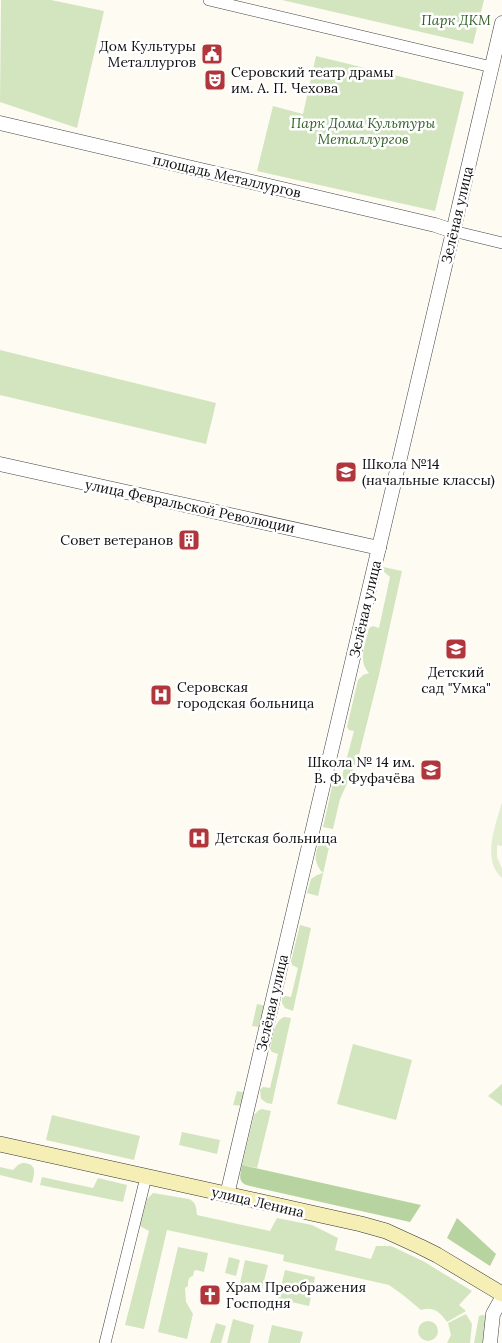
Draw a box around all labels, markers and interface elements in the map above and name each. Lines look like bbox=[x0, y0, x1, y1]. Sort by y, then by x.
park label: Парк ДКМ bbox=[421, 11, 491, 29]
place label: Дом Культуры Металлургов bbox=[99, 37, 196, 71]
public building icon: Дом Культуры Металлургов bbox=[200, 42, 224, 66]
place label: Серовский театр драмы им. А. П. Чехова bbox=[231, 63, 394, 97]
theatre icon: Серовский театр драмы им. А. П. Чехова bbox=[203, 68, 227, 92]
park label: Парк Дома Культуры Металлургов bbox=[291, 114, 435, 148]
street label: площадь Металлургов bbox=[151, 150, 303, 202]
street label: Зелёная улица bbox=[437, 164, 477, 266]
place label: Школа №14 (начальные классы) bbox=[362, 455, 495, 489]
school or university icon: Школа №14 (начальные классы) bbox=[334, 460, 358, 484]
street label: улица Февральской Революции bbox=[83, 475, 297, 537]
building icon: Совет ветеранов bbox=[177, 528, 201, 552]
place label: Совет ветеранов bbox=[60, 531, 173, 549]
street label: Зелёная улица bbox=[345, 558, 385, 660]
school or university icon: Детский сад "Умка" bbox=[444, 637, 468, 661]
place label: Детский сад "Умка" bbox=[421, 663, 491, 697]
place label: Серовская городская больница bbox=[177, 678, 314, 712]
hospital icon: Серовская городская больница bbox=[149, 683, 173, 707]
place label: Школа № 14 им. В. Ф. Фуфачёва bbox=[307, 753, 415, 787]
school or university icon: Школа № 14 им. В. Ф. Фуфачёва bbox=[419, 758, 443, 782]
hospital icon: Детская больница bbox=[187, 826, 211, 850]
place label: Детская больница bbox=[215, 829, 337, 847]
street label: Зелёная улица bbox=[252, 952, 292, 1054]
street label: улица Ленина bbox=[210, 1183, 306, 1221]
place label: Храм Преображения Господня bbox=[226, 1278, 366, 1312]
church icon: Храм Преображения Господня bbox=[198, 1283, 222, 1307]

